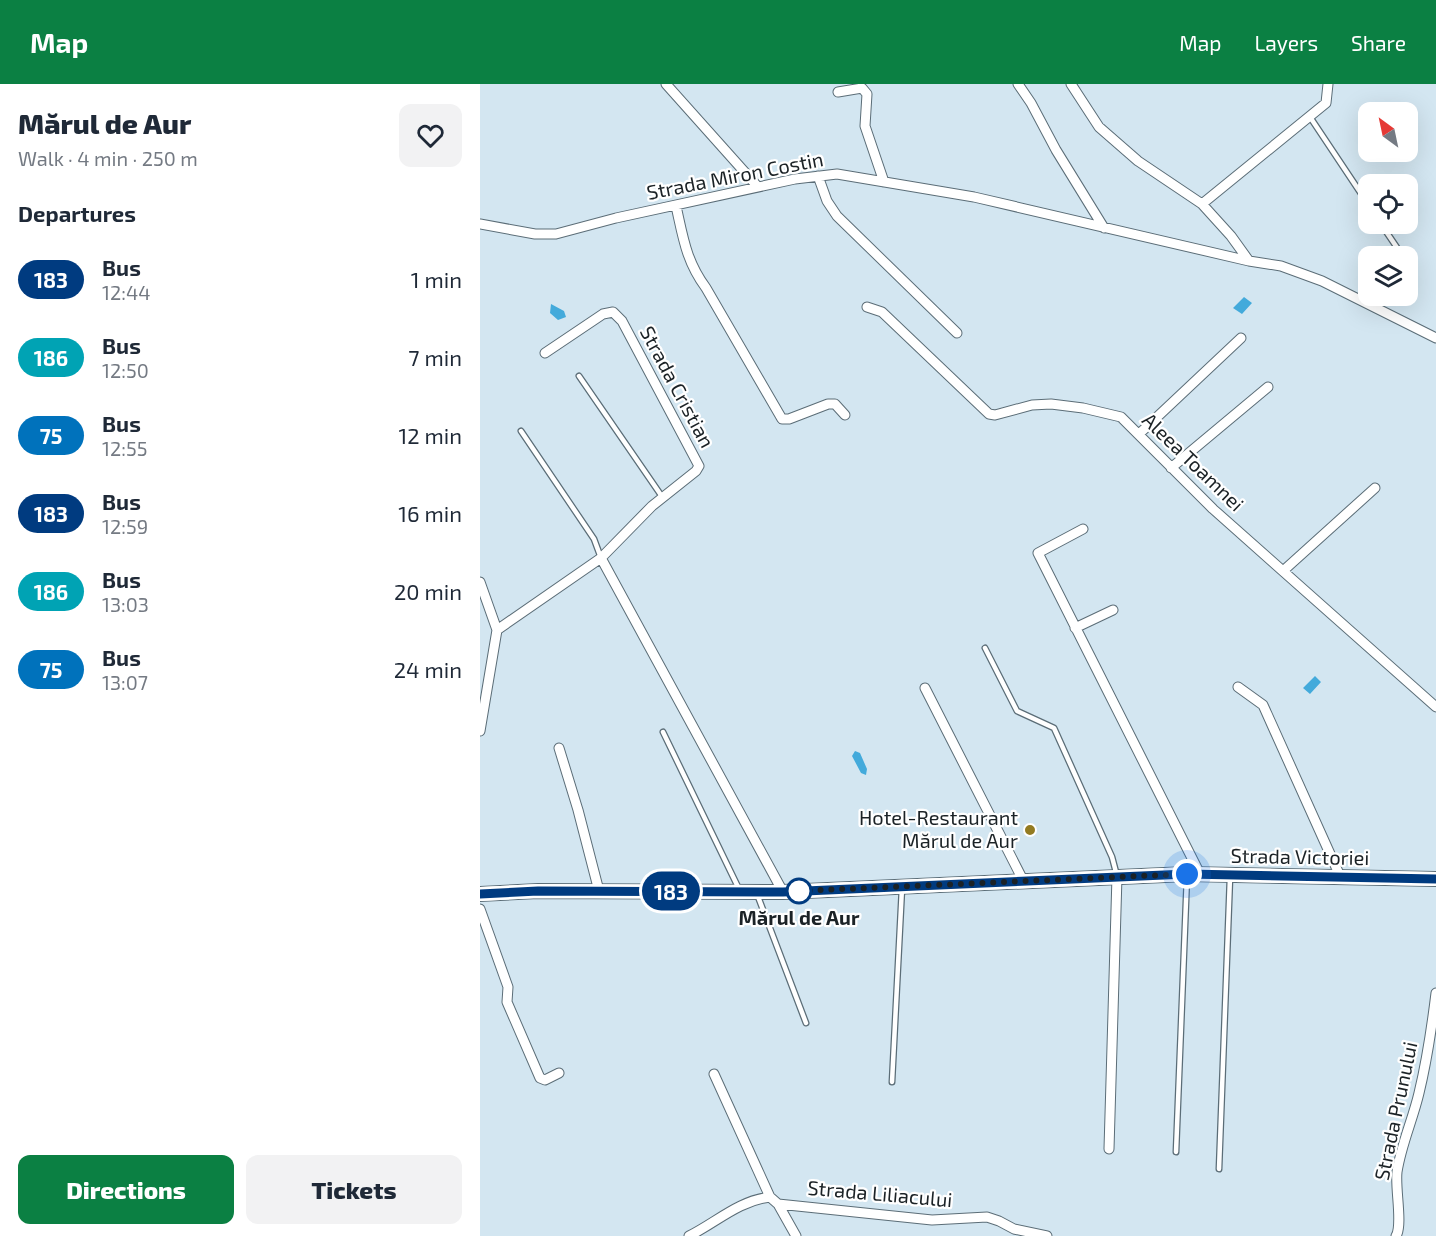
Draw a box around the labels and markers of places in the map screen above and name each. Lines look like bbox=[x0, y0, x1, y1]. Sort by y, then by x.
place label: Hotel-Restaurant Mărul de Aur bbox=[859, 805, 1018, 852]
marker: Hotel-Restaurant Mărul de Aur bbox=[1023, 823, 1037, 837]
marker: Mărul de Aur bbox=[786, 878, 812, 904]
place label: Mărul de Aur bbox=[738, 905, 860, 929]

